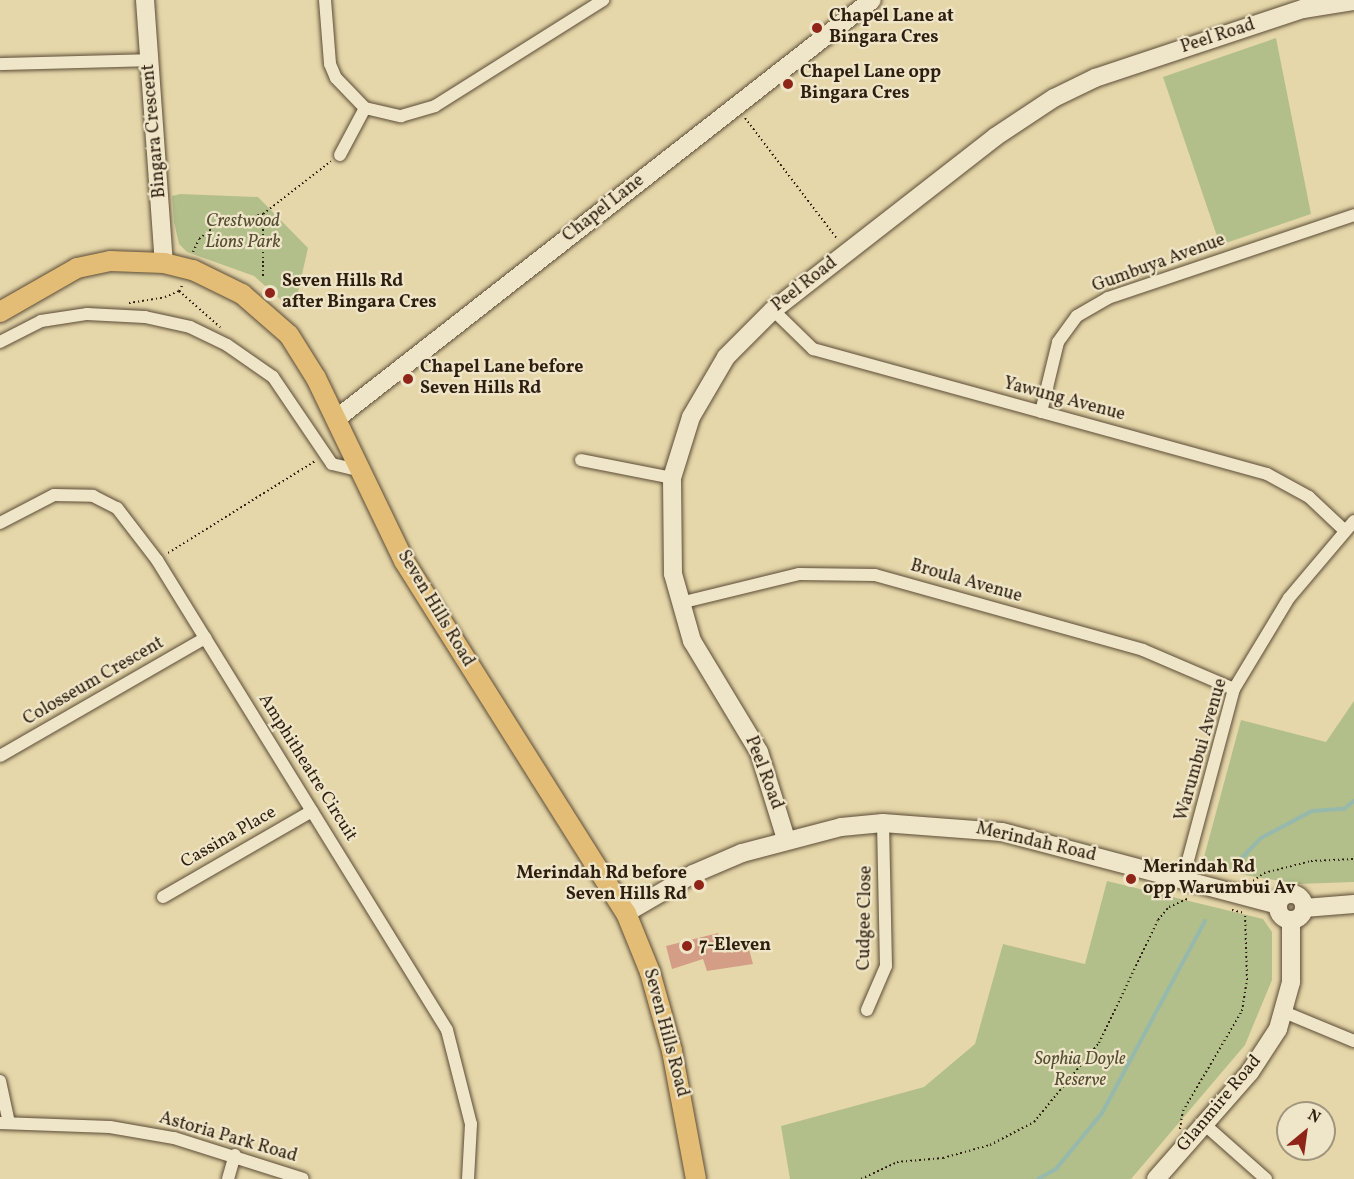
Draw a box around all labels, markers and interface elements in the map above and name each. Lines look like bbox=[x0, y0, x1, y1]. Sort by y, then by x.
place label: Chapel Lane at Bingara Cres bbox=[829, 7, 954, 50]
street label: Peel Road bbox=[1178, 15, 1258, 59]
marker: Chapel Lane at Bingara Cres bbox=[810, 21, 824, 35]
street label: Bingara Crescent bbox=[138, 63, 172, 199]
place label: Chapel Lane opp Bingara Cres bbox=[800, 63, 941, 106]
marker: Chapel Lane opp Bingara Cres bbox=[781, 77, 795, 91]
street label: Chapel Lane bbox=[559, 170, 649, 248]
park label: Crestwood Lions Park bbox=[205, 212, 281, 254]
street label: Gumbuya Avenue bbox=[1090, 230, 1228, 298]
street label: Peel Road bbox=[768, 253, 842, 317]
place label: Seven Hills Rd after Bingara Cres bbox=[282, 272, 437, 314]
marker: Seven Hills Rd after Bingara Cres bbox=[263, 286, 277, 300]
place label: Chapel Lane before Seven Hills Rd bbox=[420, 358, 583, 400]
marker: Chapel Lane before Seven Hills Rd bbox=[401, 372, 415, 386]
street label: Yawung Avenue bbox=[1001, 373, 1127, 427]
street label: Seven Hills Road bbox=[392, 547, 478, 671]
street label: Broula Avenue bbox=[908, 556, 1024, 608]
street label: Colosseum Crescent bbox=[20, 633, 168, 731]
street label: Warumbui Avenue bbox=[1171, 676, 1233, 824]
street label: Amphitheatre Circuit bbox=[253, 690, 361, 846]
street label: Peel Road bbox=[739, 733, 787, 813]
street label: Cassina Place bbox=[178, 802, 280, 874]
street label: Merindah Road bbox=[974, 819, 1098, 867]
place label: Merindah Rd opp Warumbui Av bbox=[1143, 858, 1296, 900]
place label: Merindah Rd before Seven Hills Rd bbox=[516, 864, 687, 906]
street label: Cudgee Close bbox=[854, 865, 878, 971]
marker: Merindah Rd opp Warumbui Av bbox=[1124, 872, 1138, 886]
marker: Merindah Rd before Seven Hills Rd bbox=[692, 878, 706, 892]
place label: 7-Eleven bbox=[699, 935, 771, 957]
marker: 7-Eleven bbox=[680, 939, 694, 953]
street label: Seven Hills Road bbox=[637, 966, 693, 1100]
park label: Sophia Doyle Reserve bbox=[1035, 1050, 1125, 1092]
street label: Glanmire Road bbox=[1173, 1051, 1267, 1157]
north arrow bbox=[1276, 1101, 1336, 1161]
text: N bbox=[1303, 1105, 1324, 1129]
street label: Astoria Park Road bbox=[156, 1108, 300, 1168]

